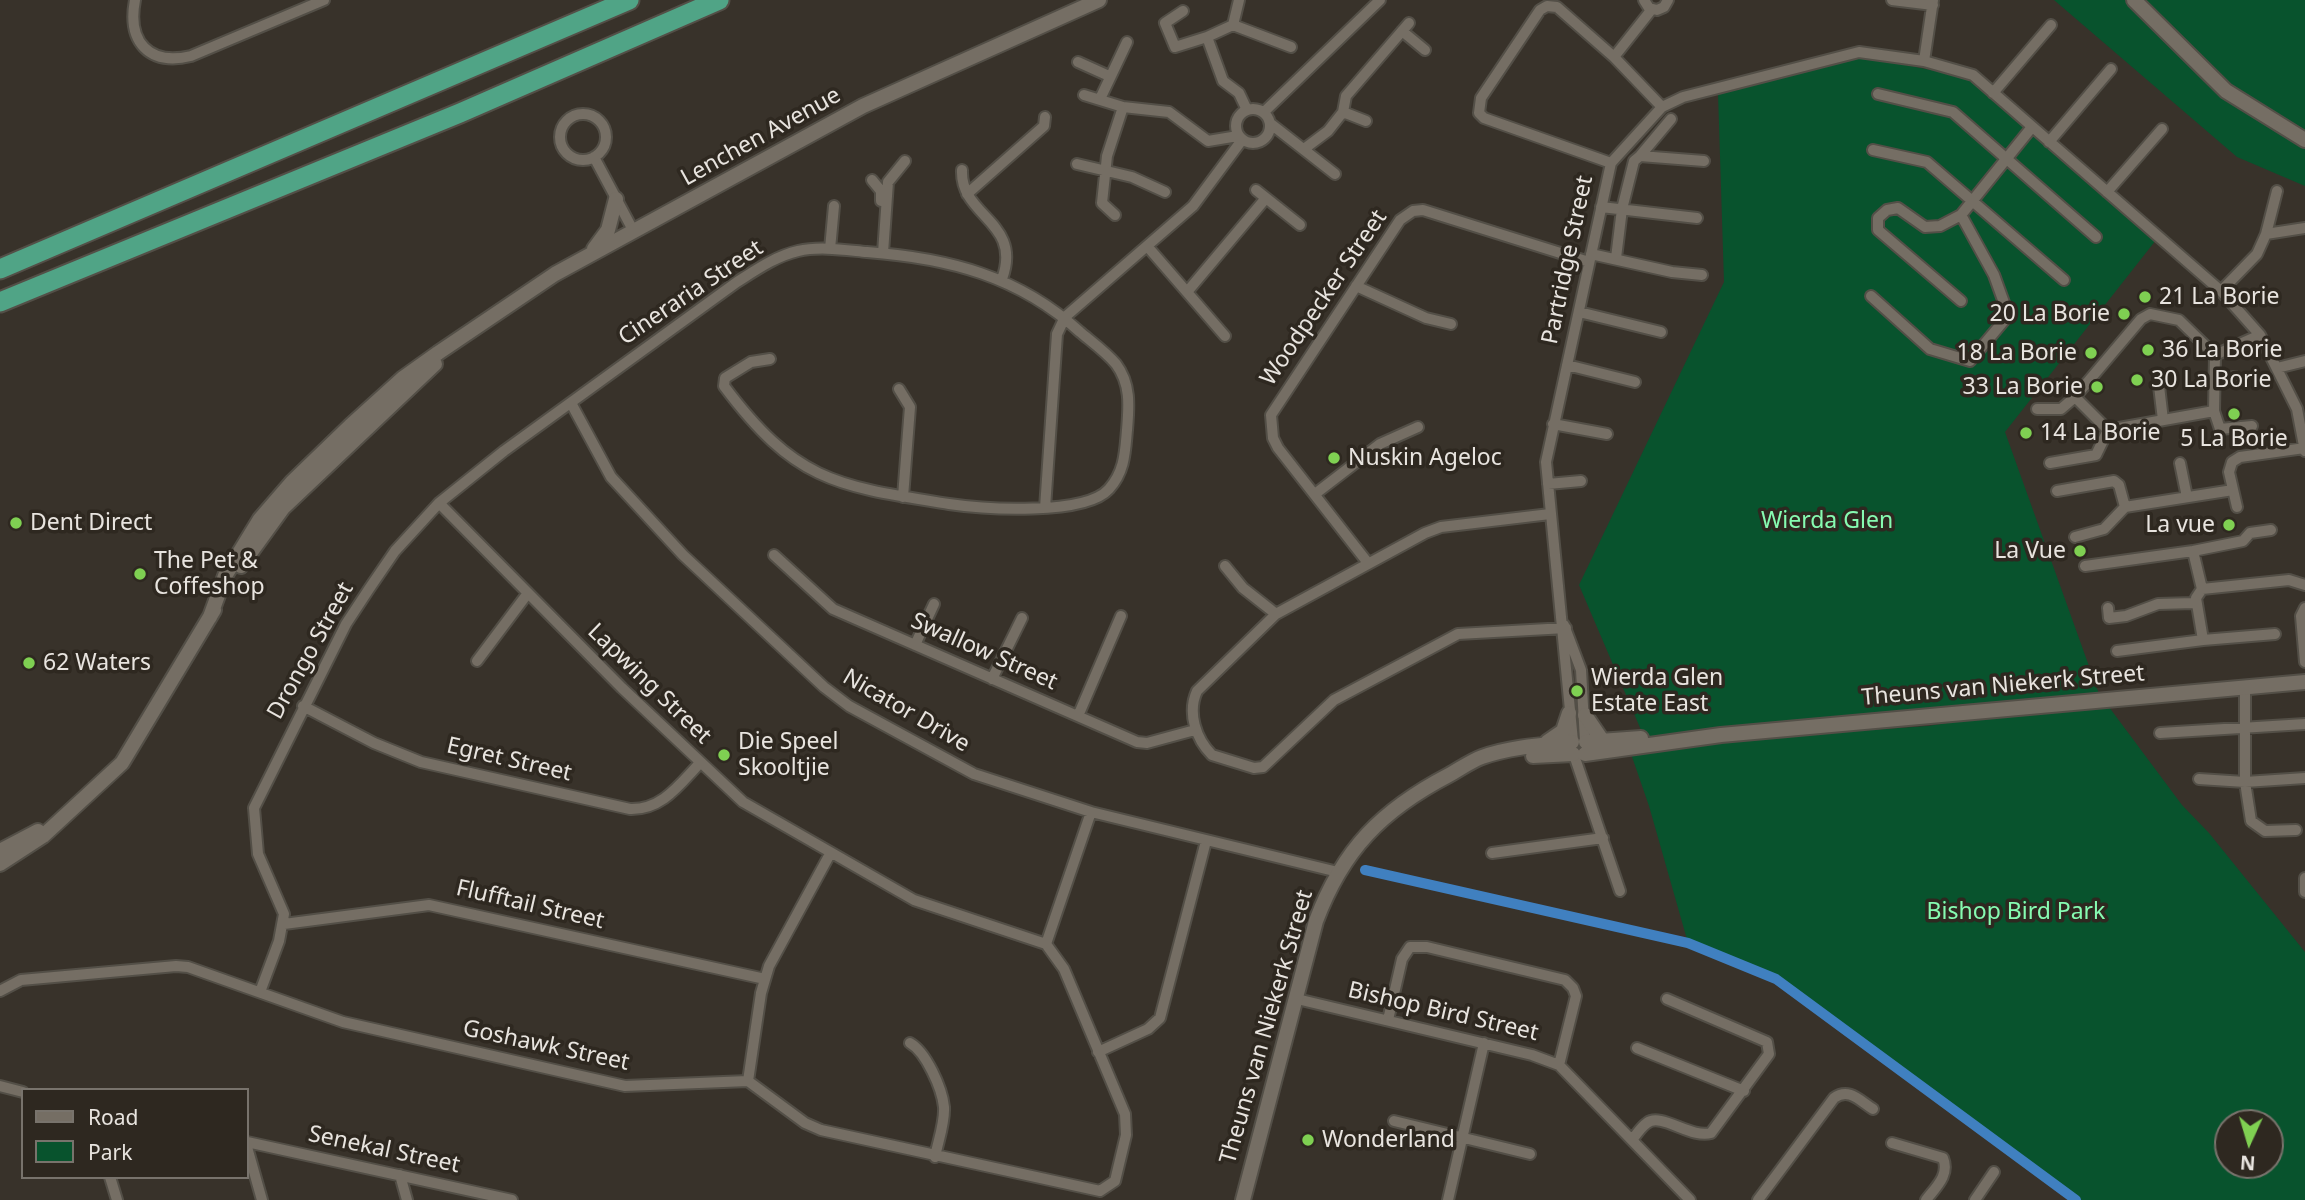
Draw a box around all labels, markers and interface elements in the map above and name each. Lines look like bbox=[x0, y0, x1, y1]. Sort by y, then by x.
street label: Lenchen Avenue bbox=[676, 82, 846, 192]
street label: Partridge Street bbox=[1537, 173, 1599, 347]
street label: Woodpecker Street bbox=[1255, 205, 1393, 391]
street label: Cineraria Street bbox=[614, 235, 768, 351]
place label: 21 La Borie bbox=[2159, 283, 2279, 311]
marker: 21 La Borie bbox=[2137, 289, 2153, 305]
place label: 20 La Borie bbox=[1990, 300, 2110, 328]
marker: 20 La Borie bbox=[2116, 306, 2132, 322]
place label: 36 La Borie bbox=[2162, 336, 2282, 364]
place label: 18 La Borie bbox=[1957, 339, 2077, 367]
marker: 36 La Borie bbox=[2140, 342, 2156, 358]
marker: 18 La Borie bbox=[2083, 345, 2099, 361]
place label: 30 La Borie bbox=[2151, 366, 2271, 394]
marker: 30 La Borie bbox=[2129, 372, 2145, 388]
place label: 33 La Borie bbox=[1963, 373, 2083, 401]
marker: 33 La Borie bbox=[2089, 379, 2105, 395]
marker: 5 La Borie bbox=[2226, 406, 2242, 422]
place label: 14 La Borie bbox=[2040, 419, 2160, 447]
marker: 14 La Borie bbox=[2018, 425, 2034, 441]
place label: 5 La Borie bbox=[2180, 425, 2288, 453]
place label: Nuskin Ageloc bbox=[1348, 444, 1502, 472]
marker: Nuskin Ageloc bbox=[1326, 450, 1342, 466]
park label: Wierda Glen bbox=[1761, 507, 1893, 535]
place label: Dent Direct bbox=[30, 509, 152, 537]
place label: La vue bbox=[2145, 511, 2215, 539]
marker: Dent Direct bbox=[8, 515, 24, 531]
marker: La vue bbox=[2221, 517, 2237, 533]
place label: La Vue bbox=[1994, 537, 2066, 565]
marker: La Vue bbox=[2072, 543, 2088, 559]
place label: The Pet & Coffeshop bbox=[154, 547, 265, 601]
marker: The Pet & Coffeshop bbox=[132, 566, 148, 582]
street label: Drongo Street bbox=[262, 578, 360, 724]
street label: Swallow Street bbox=[907, 607, 1061, 697]
street label: Lapwing Street bbox=[581, 618, 717, 750]
place label: 62 Waters bbox=[43, 649, 151, 677]
marker: 62 Waters bbox=[21, 655, 37, 671]
street label: Theuns van Niekerk Street bbox=[1860, 660, 2146, 712]
street label: Nicator Drive bbox=[838, 664, 974, 758]
place label: Wierda Glen Estate East bbox=[1591, 664, 1723, 718]
marker: Wierda Glen Estate East bbox=[1569, 683, 1585, 699]
place label: Die Speel Skooltjie bbox=[738, 728, 838, 782]
street label: Egret Street bbox=[444, 732, 574, 788]
marker: Die Speel Skooltjie bbox=[716, 747, 732, 763]
street label: Flufftail Street bbox=[453, 875, 607, 935]
street label: Theuns van Niekerk Street bbox=[1215, 887, 1319, 1167]
park label: Bishop Bird Park bbox=[1927, 898, 2105, 926]
street label: Bishop Bird Street bbox=[1345, 977, 1541, 1047]
street label: Goshawk Street bbox=[460, 1015, 632, 1077]
legend bbox=[21, 1088, 248, 1179]
text: Road bbox=[88, 1103, 138, 1131]
north arrow bbox=[2214, 1109, 2284, 1179]
street label: Senekal Street bbox=[306, 1120, 462, 1180]
place label: Wonderland bbox=[1322, 1126, 1455, 1154]
marker: Wonderland bbox=[1300, 1132, 1316, 1148]
text: Park bbox=[88, 1138, 132, 1166]
text: N bbox=[2239, 1149, 2256, 1176]

